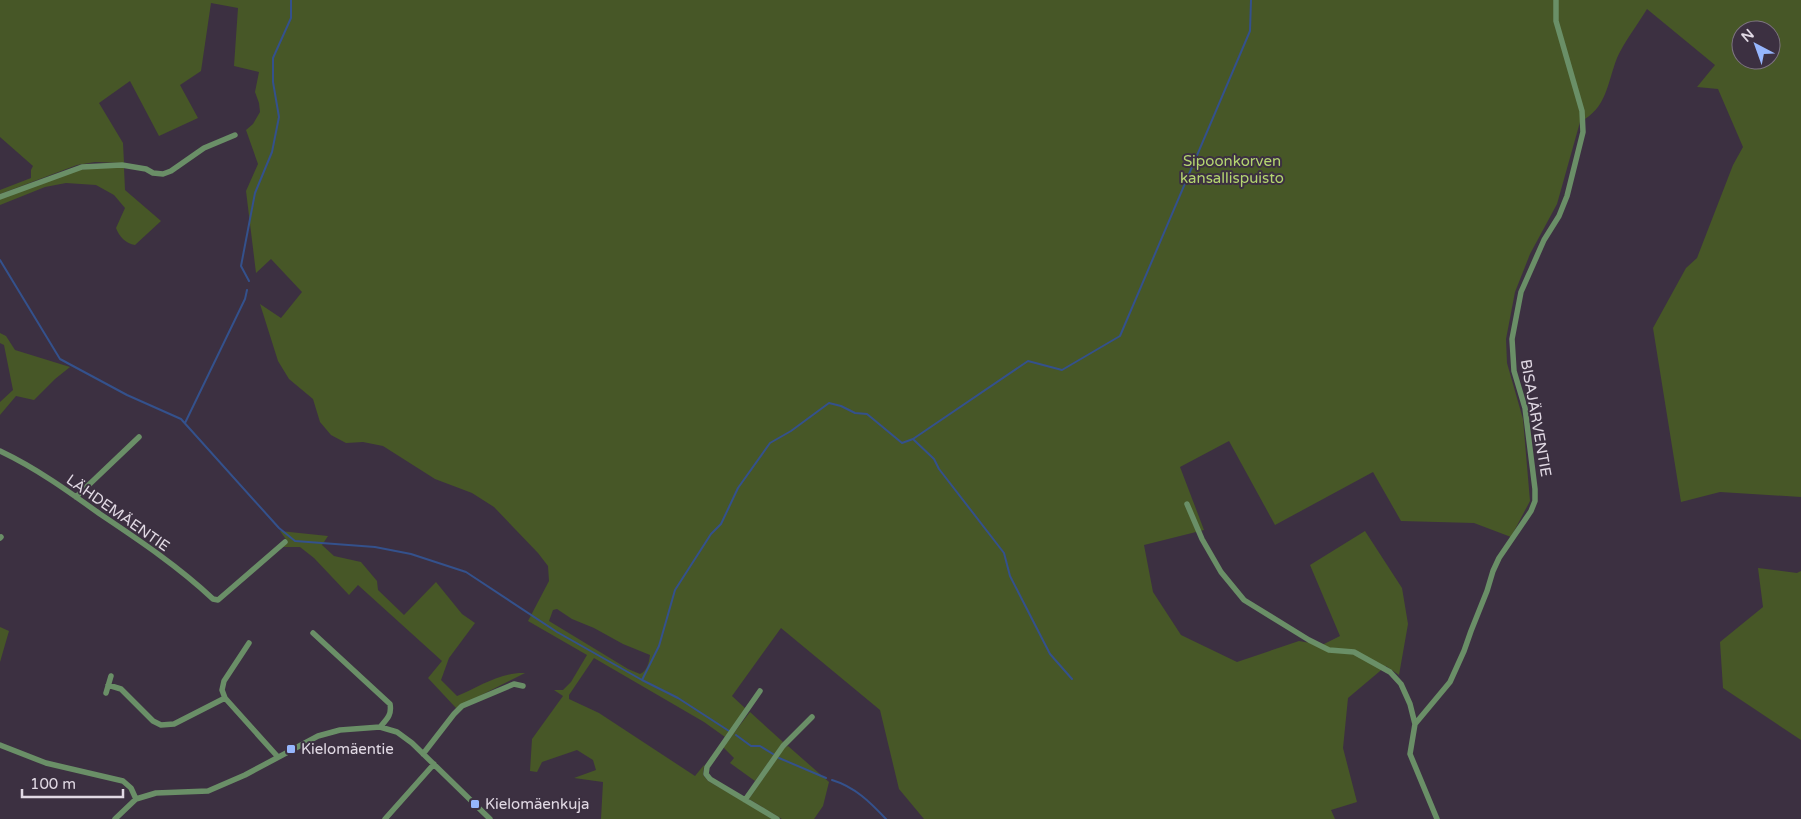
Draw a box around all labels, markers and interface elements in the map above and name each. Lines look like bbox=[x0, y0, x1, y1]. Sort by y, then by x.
north arrow bbox=[1731, 20, 1781, 70]
text: N bbox=[1738, 25, 1758, 46]
park label: Sipoonkorven kansallispuisto bbox=[1180, 152, 1284, 187]
street label: BISAJÄRVENTIE bbox=[1517, 358, 1555, 478]
street label: LÄHDEMÄENTIE bbox=[63, 471, 173, 555]
place label: Kielomäentie bbox=[301, 740, 394, 758]
marker: Kielomäentie bbox=[285, 743, 297, 755]
scale bar bbox=[22, 766, 124, 798]
text: 100 m bbox=[30, 775, 76, 793]
place label: Kielomäenkuja bbox=[485, 795, 590, 813]
marker: Kielomäenkuja bbox=[469, 798, 481, 810]

